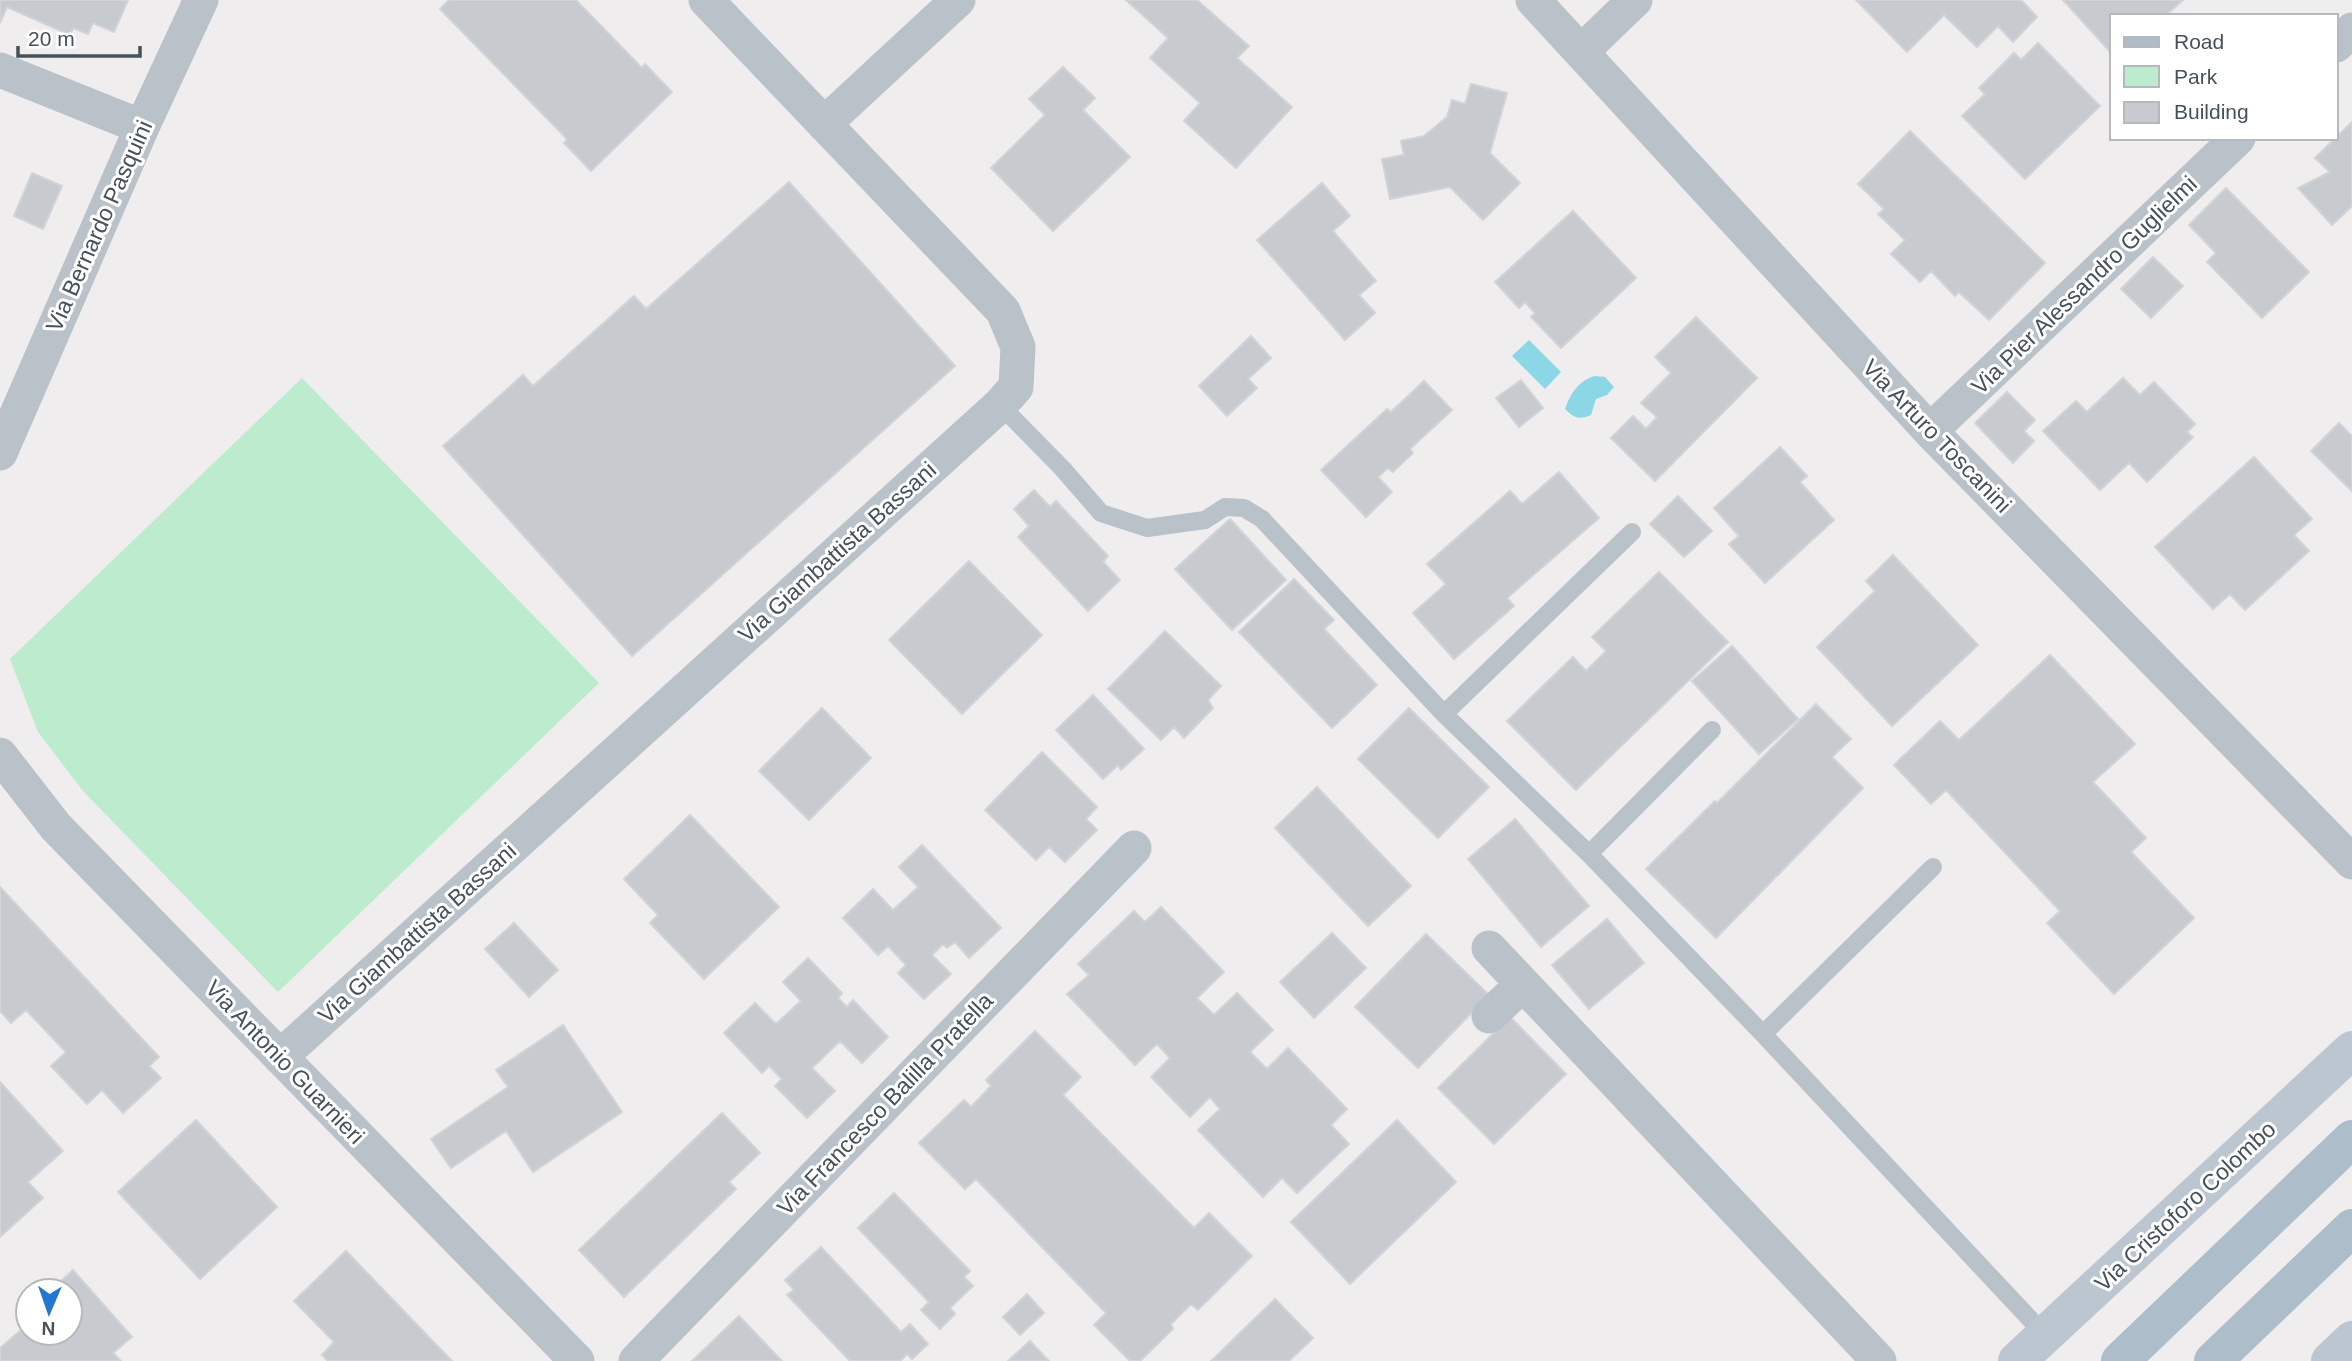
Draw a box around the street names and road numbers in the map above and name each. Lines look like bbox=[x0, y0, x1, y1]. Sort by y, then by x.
street label: Via Bernardo Pasquini bbox=[41, 116, 157, 336]
street label: Via Pier Alessandro Guglielmi bbox=[1966, 171, 2202, 399]
street label: Via Arturo Toscanini bbox=[1857, 354, 2017, 518]
street label: Via Giambattista Bassani bbox=[733, 457, 941, 647]
street label: Via Giambattista Bassani bbox=[313, 838, 521, 1028]
street label: Via Antonio Guarnieri bbox=[200, 975, 370, 1149]
street label: Via Francesco Balilla Pratella bbox=[772, 987, 998, 1220]
street label: Via Cristoforo Colombo bbox=[2089, 1116, 2281, 1296]

